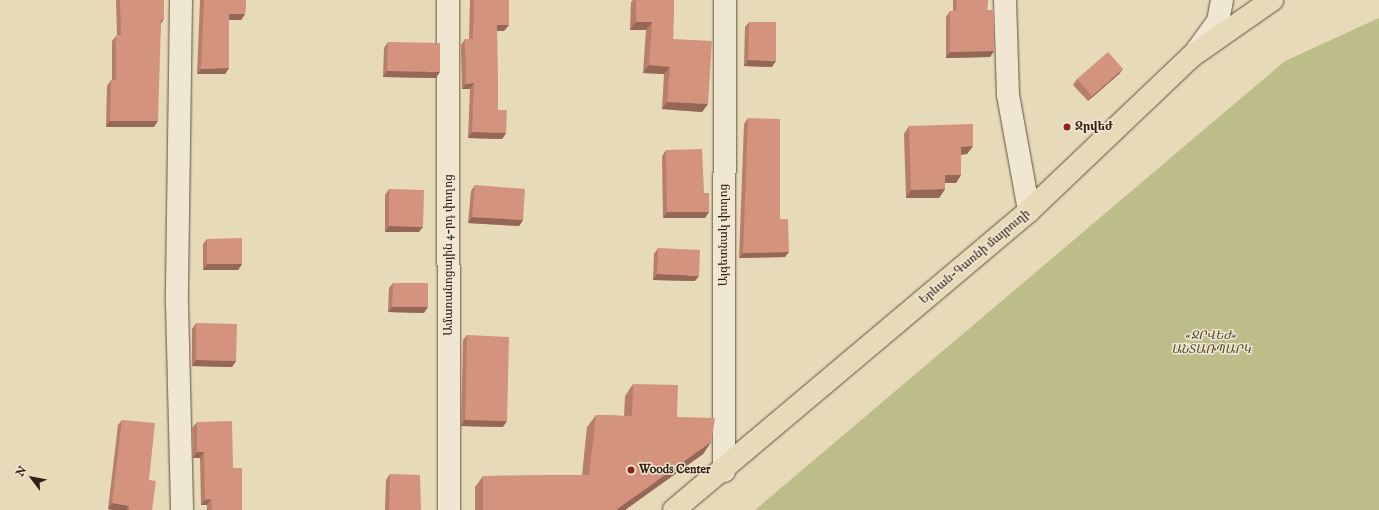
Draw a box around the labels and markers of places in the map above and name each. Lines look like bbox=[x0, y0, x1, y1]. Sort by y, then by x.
place label: Ջրվեժ bbox=[1075, 120, 1113, 134]
marker: Ջրվեժ bbox=[1062, 122, 1072, 132]
place label: Woods Center bbox=[639, 463, 710, 477]
marker: Woods Center bbox=[626, 465, 636, 475]

